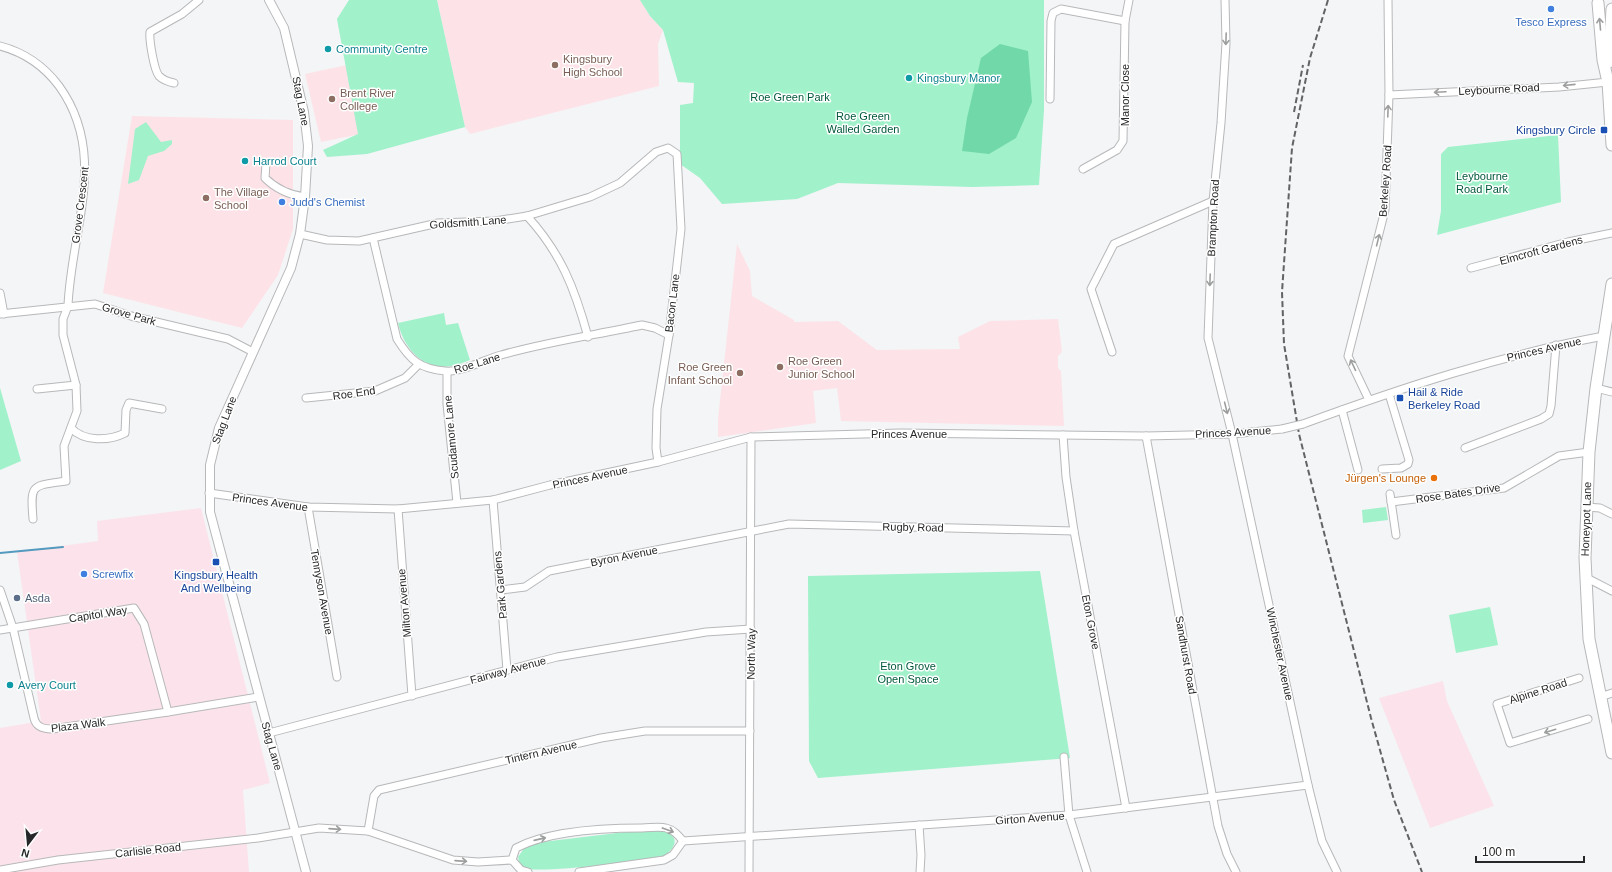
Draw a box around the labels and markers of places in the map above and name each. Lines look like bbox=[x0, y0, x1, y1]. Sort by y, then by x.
marker: Tesco Express bbox=[1546, 4, 1556, 14]
place label: Tesco Express bbox=[1515, 16, 1587, 28]
place label: Community Centre bbox=[336, 43, 428, 55]
marker: Community Centre bbox=[323, 44, 333, 54]
place label: Kingsbury High School bbox=[563, 53, 622, 78]
marker: Kingsbury High School bbox=[550, 60, 560, 70]
place label: Kingsbury Manor bbox=[917, 72, 1000, 84]
marker: Kingsbury Manor bbox=[904, 73, 914, 83]
place label: Brent River College bbox=[340, 87, 395, 112]
marker: Brent River College bbox=[327, 94, 337, 104]
place label: Kingsbury Circle bbox=[1516, 124, 1596, 136]
marker: Kingsbury Circle bbox=[1599, 125, 1609, 135]
place label: Harrod Court bbox=[253, 155, 317, 167]
marker: Harrod Court bbox=[240, 156, 250, 166]
place label: The Village School bbox=[214, 186, 269, 211]
marker: The Village School bbox=[201, 193, 211, 203]
place label: Judd's Chemist bbox=[290, 196, 365, 208]
marker: Judd's Chemist bbox=[277, 197, 287, 207]
place label: Roe Green Junior School bbox=[788, 355, 855, 380]
place label: Roe Green Infant School bbox=[668, 361, 732, 386]
marker: Roe Green Junior School bbox=[775, 362, 785, 372]
marker: Roe Green Infant School bbox=[735, 368, 745, 378]
place label: Hail & Ride Berkeley Road bbox=[1408, 386, 1480, 411]
marker: Hail & Ride Berkeley Road bbox=[1395, 393, 1405, 403]
place label: Jürgen's Lounge bbox=[1345, 472, 1426, 484]
marker: Jürgen's Lounge bbox=[1429, 473, 1439, 483]
marker: Kingsbury Health And Wellbeing bbox=[211, 557, 221, 567]
place label: Screwfix bbox=[92, 568, 134, 580]
marker: Screwfix bbox=[79, 569, 89, 579]
place label: Kingsbury Health And Wellbeing bbox=[174, 569, 258, 594]
place label: Asda bbox=[25, 592, 51, 604]
marker: Asda bbox=[12, 593, 22, 603]
place label: Avery Court bbox=[18, 679, 76, 691]
marker: Avery Court bbox=[5, 680, 15, 690]

